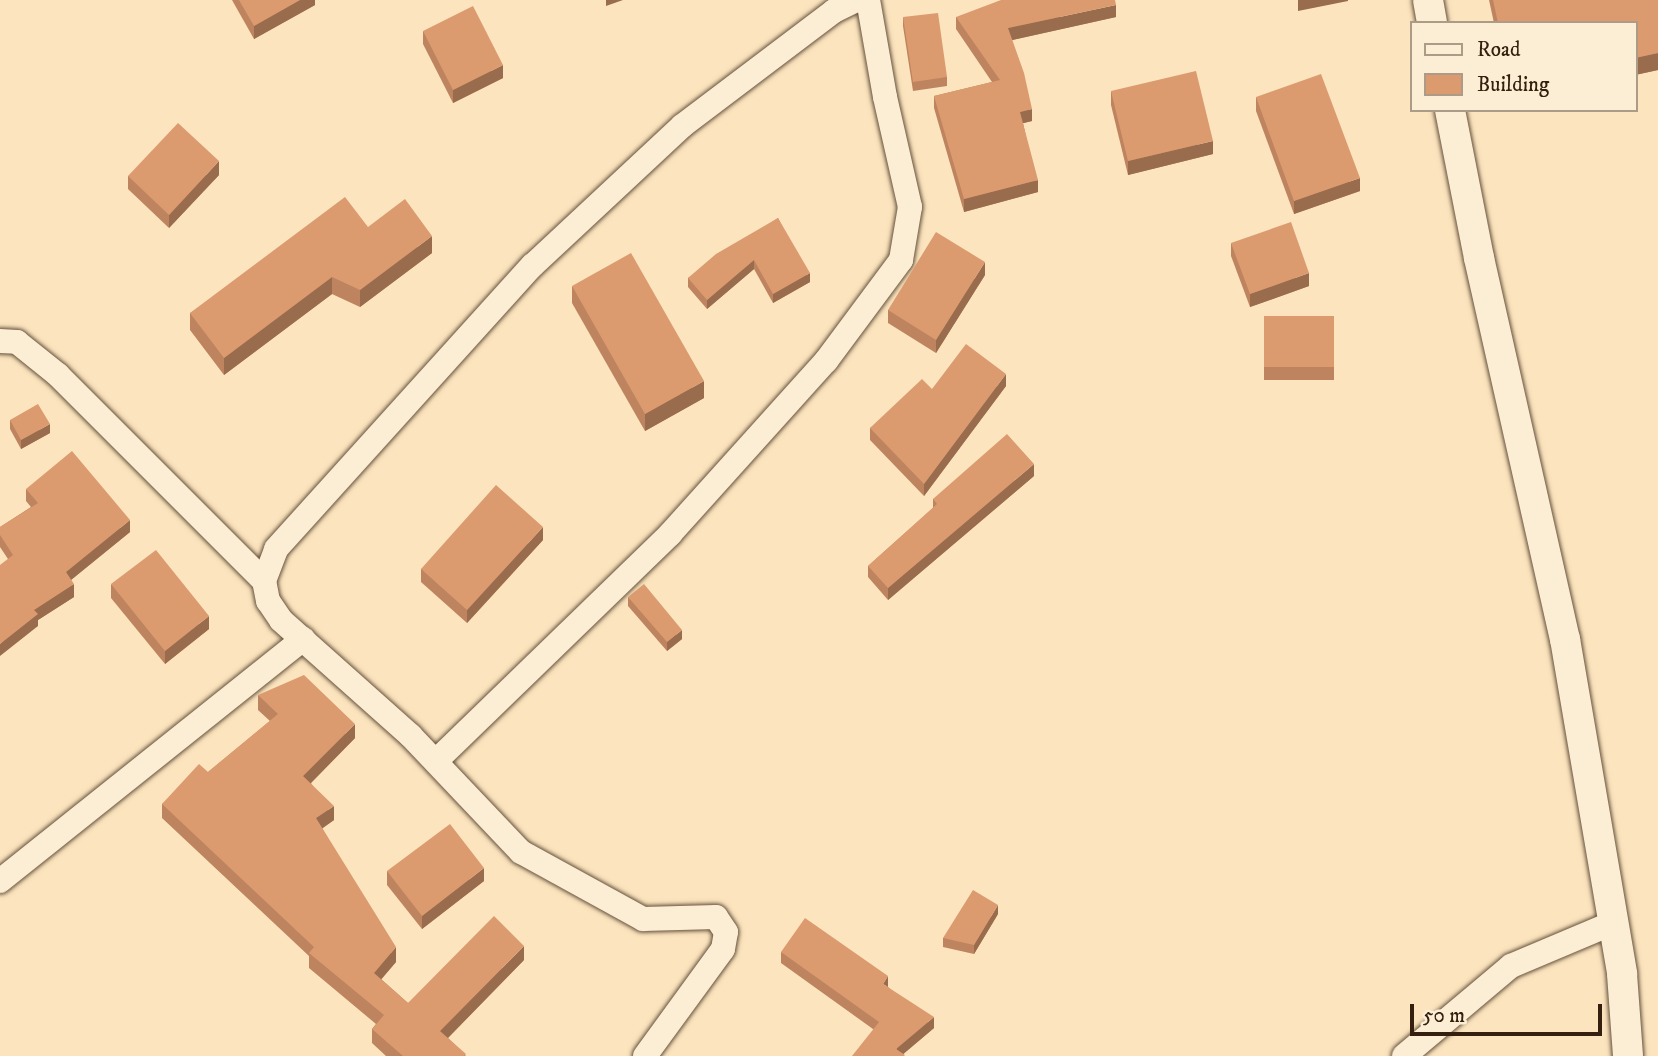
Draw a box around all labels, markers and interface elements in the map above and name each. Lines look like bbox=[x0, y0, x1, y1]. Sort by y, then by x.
legend bbox=[1410, 21, 1637, 112]
text: Road bbox=[1477, 37, 1521, 63]
text: Building bbox=[1477, 72, 1549, 98]
scale bar bbox=[1413, 990, 1606, 1034]
text: 50 m bbox=[1423, 1003, 1465, 1029]

